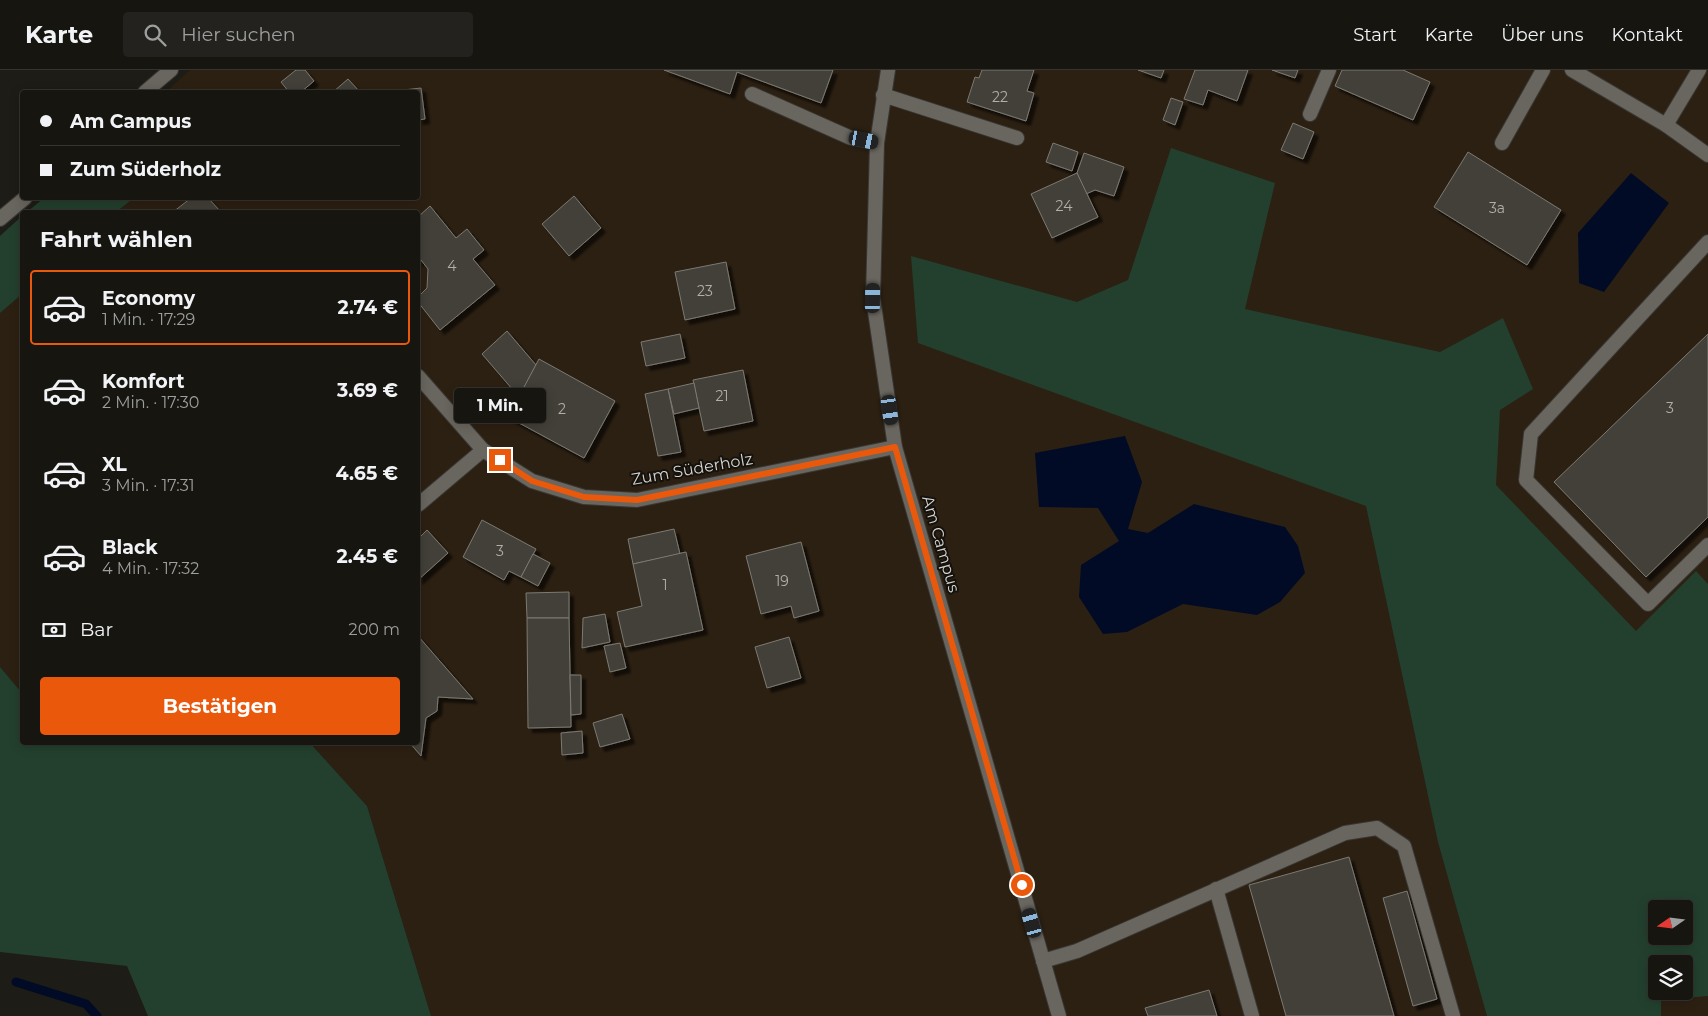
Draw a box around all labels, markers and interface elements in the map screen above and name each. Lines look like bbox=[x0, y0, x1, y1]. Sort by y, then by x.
search box bbox=[123, 12, 473, 57]
text: Karte bbox=[25, 20, 93, 49]
icon: search bbox=[141, 21, 169, 49]
text: Hier suchen bbox=[181, 23, 296, 46]
text: Start bbox=[1353, 24, 1397, 46]
text: Karte bbox=[1425, 24, 1473, 46]
text: Über uns bbox=[1501, 24, 1584, 46]
text: Kontakt bbox=[1612, 24, 1683, 46]
house number: 22 bbox=[992, 88, 1008, 106]
text: Am Campus bbox=[70, 110, 191, 133]
car bbox=[847, 130, 880, 150]
text: Zum Süderholz bbox=[70, 158, 221, 181]
house number: 24 bbox=[1056, 197, 1073, 215]
house number: 3a bbox=[1489, 199, 1505, 217]
text: Fahrt wählen bbox=[40, 226, 193, 253]
house number: 4 bbox=[447, 257, 457, 275]
house number: 23 bbox=[697, 282, 713, 300]
car bbox=[865, 283, 880, 313]
icon: car bbox=[42, 285, 87, 330]
text: Economy bbox=[102, 287, 195, 310]
text: 2.74 € bbox=[338, 296, 398, 319]
text: 1 Min. · 17:29 bbox=[102, 310, 195, 329]
icon: car bbox=[42, 368, 87, 413]
text: Komfort bbox=[102, 370, 184, 393]
text: 3.69 € bbox=[337, 379, 398, 402]
house number: 21 bbox=[715, 387, 729, 405]
callout: 1 Min. bbox=[454, 388, 546, 422]
text: 2 Min. · 17:30 bbox=[102, 393, 199, 412]
car bbox=[880, 394, 899, 426]
text: 1 Min. bbox=[477, 396, 523, 415]
house number: 3 bbox=[1666, 399, 1674, 417]
house number: 2 bbox=[558, 400, 566, 418]
route end bbox=[489, 449, 511, 471]
street label: Zum Süderholz bbox=[630, 449, 754, 489]
icon: car bbox=[42, 451, 87, 496]
text: XL bbox=[102, 453, 127, 476]
text: 4.65 € bbox=[336, 462, 398, 485]
text: 3 Min. · 17:31 bbox=[102, 476, 195, 495]
street label: Am Campus bbox=[918, 493, 964, 595]
icon: car bbox=[42, 534, 87, 579]
text: Black bbox=[102, 536, 158, 559]
house number: 3 bbox=[496, 542, 504, 560]
text: 2.45 € bbox=[336, 545, 398, 568]
text: 4 Min. · 17:32 bbox=[102, 559, 199, 578]
house number: 19 bbox=[775, 572, 789, 590]
house number: 1 bbox=[662, 576, 668, 594]
icon: cash bbox=[40, 616, 68, 644]
text: Bar bbox=[80, 618, 113, 641]
text: 200 m bbox=[349, 620, 400, 639]
button: Bestätigen bbox=[40, 677, 400, 735]
route start bbox=[1011, 874, 1033, 896]
north arrow bbox=[1648, 900, 1692, 945]
map controls bbox=[1648, 900, 1693, 1000]
car bbox=[1020, 907, 1043, 939]
button: layers bbox=[1648, 955, 1693, 1000]

